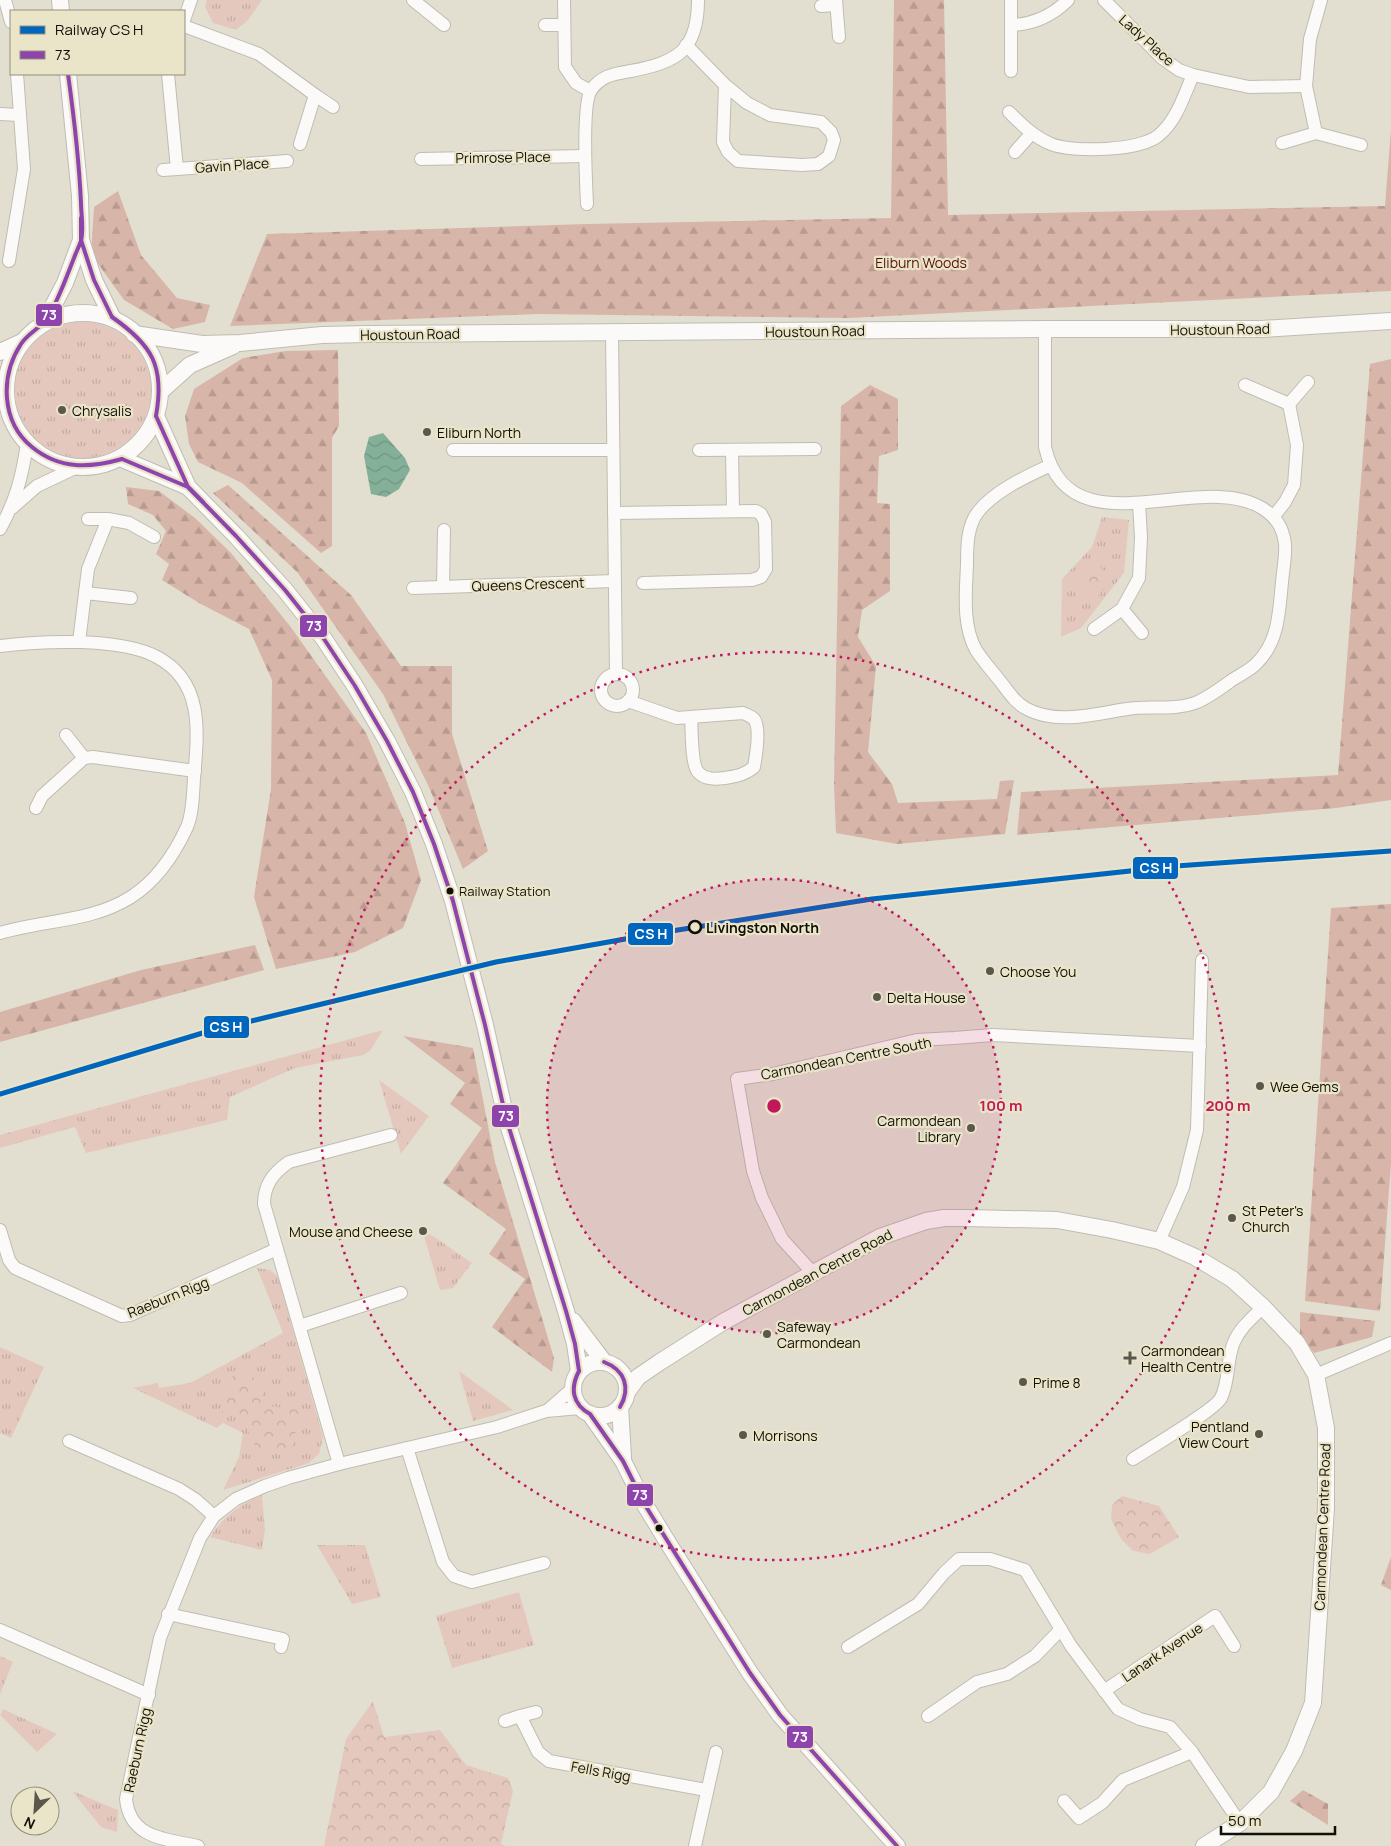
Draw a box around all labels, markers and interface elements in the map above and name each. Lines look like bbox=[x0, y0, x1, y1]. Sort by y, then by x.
legend bbox=[10, 10, 185, 75]
street label: Lady Place bbox=[1115, 10, 1179, 70]
text: Railway CS H bbox=[55, 19, 143, 40]
text: 73 bbox=[55, 44, 71, 65]
street label: Primrose Place bbox=[455, 147, 551, 167]
street label: Gavin Place bbox=[194, 153, 270, 177]
park label: Eliburn Woods bbox=[875, 253, 967, 272]
line badge: 73 bbox=[35, 303, 63, 327]
text: 73 bbox=[41, 305, 57, 324]
street label: Houstoun Road bbox=[1170, 319, 1270, 339]
street label: Houstoun Road bbox=[765, 321, 865, 341]
street label: Houstoun Road bbox=[360, 324, 460, 344]
place label: Chrysalis bbox=[72, 401, 132, 420]
marker: Chrysalis bbox=[56, 404, 68, 416]
place label: Eliburn North bbox=[437, 423, 521, 442]
marker: Eliburn North bbox=[421, 426, 433, 438]
street label: Queens Crescent bbox=[471, 573, 585, 595]
line badge: 73 bbox=[299, 614, 328, 638]
text: 73 bbox=[306, 616, 322, 635]
line badge: CS H bbox=[1132, 856, 1179, 880]
text: CS H bbox=[1140, 858, 1172, 877]
place label: Railway Station bbox=[459, 882, 550, 900]
marker: Railway Station bbox=[445, 886, 455, 896]
place label: Livingston North bbox=[706, 918, 819, 937]
marker: Livingston North bbox=[688, 920, 702, 934]
line badge: CS H bbox=[627, 922, 674, 946]
text: CS H bbox=[635, 924, 667, 943]
place label: Choose You bbox=[1000, 962, 1076, 981]
marker: Choose You bbox=[984, 965, 996, 977]
place label: Delta House bbox=[887, 988, 966, 1007]
marker: Delta House bbox=[871, 991, 883, 1003]
line badge: CS H bbox=[203, 1015, 250, 1039]
text: CS H bbox=[210, 1017, 242, 1036]
street label: Carmondean Centre South bbox=[759, 1032, 933, 1084]
place label: Wee Gems bbox=[1270, 1077, 1339, 1096]
marker: Wee Gems bbox=[1254, 1080, 1266, 1092]
text: 100 m bbox=[980, 1095, 1022, 1116]
text: 200 m bbox=[1205, 1095, 1251, 1116]
centre of rings bbox=[765, 1097, 783, 1115]
line badge: 73 bbox=[491, 1104, 520, 1128]
text: 73 bbox=[498, 1106, 514, 1125]
place label: Carmondean Library bbox=[877, 1111, 962, 1146]
marker: Carmondean Library bbox=[965, 1122, 977, 1134]
place label: St Peter's Church bbox=[1242, 1201, 1303, 1236]
marker: St Peter's Church bbox=[1226, 1212, 1238, 1224]
place label: Mouse and Cheese bbox=[289, 1222, 413, 1241]
street label: Carmondean Centre Road bbox=[739, 1224, 895, 1320]
marker: Mouse and Cheese bbox=[417, 1225, 429, 1237]
street label: Raeburn Rigg bbox=[124, 1272, 212, 1322]
place label: Safeway Carmondean bbox=[777, 1317, 861, 1352]
marker: Safeway Carmondean bbox=[761, 1328, 773, 1340]
place label: Carmondean Health Centre bbox=[1141, 1341, 1231, 1376]
marker: Carmondean Health Centre bbox=[1123, 1351, 1137, 1365]
place label: Prime 8 bbox=[1033, 1373, 1081, 1392]
marker: Prime 8 bbox=[1017, 1376, 1029, 1388]
place label: Pentland View Court bbox=[1179, 1417, 1249, 1452]
place label: Morrisons bbox=[753, 1426, 818, 1445]
marker: Pentland View Court bbox=[1253, 1428, 1265, 1440]
marker: Morrisons bbox=[737, 1429, 749, 1441]
street label: Carmondean Centre Road bbox=[1310, 1443, 1334, 1611]
line badge: 73 bbox=[626, 1483, 654, 1507]
text: 73 bbox=[632, 1485, 648, 1504]
unlabelled marker bbox=[654, 1523, 664, 1533]
street label: Lanark Avenue bbox=[1118, 1618, 1206, 1686]
street label: Raeburn Rigg bbox=[119, 1706, 155, 1794]
line badge: 73 bbox=[786, 1725, 814, 1749]
text: 73 bbox=[792, 1727, 808, 1746]
street label: Fells Rigg bbox=[570, 1756, 632, 1786]
north arrow bbox=[10, 1786, 60, 1836]
scale bar bbox=[1221, 1804, 1335, 1836]
text: 50 m bbox=[1228, 1810, 1262, 1831]
text: N bbox=[21, 1812, 38, 1834]

